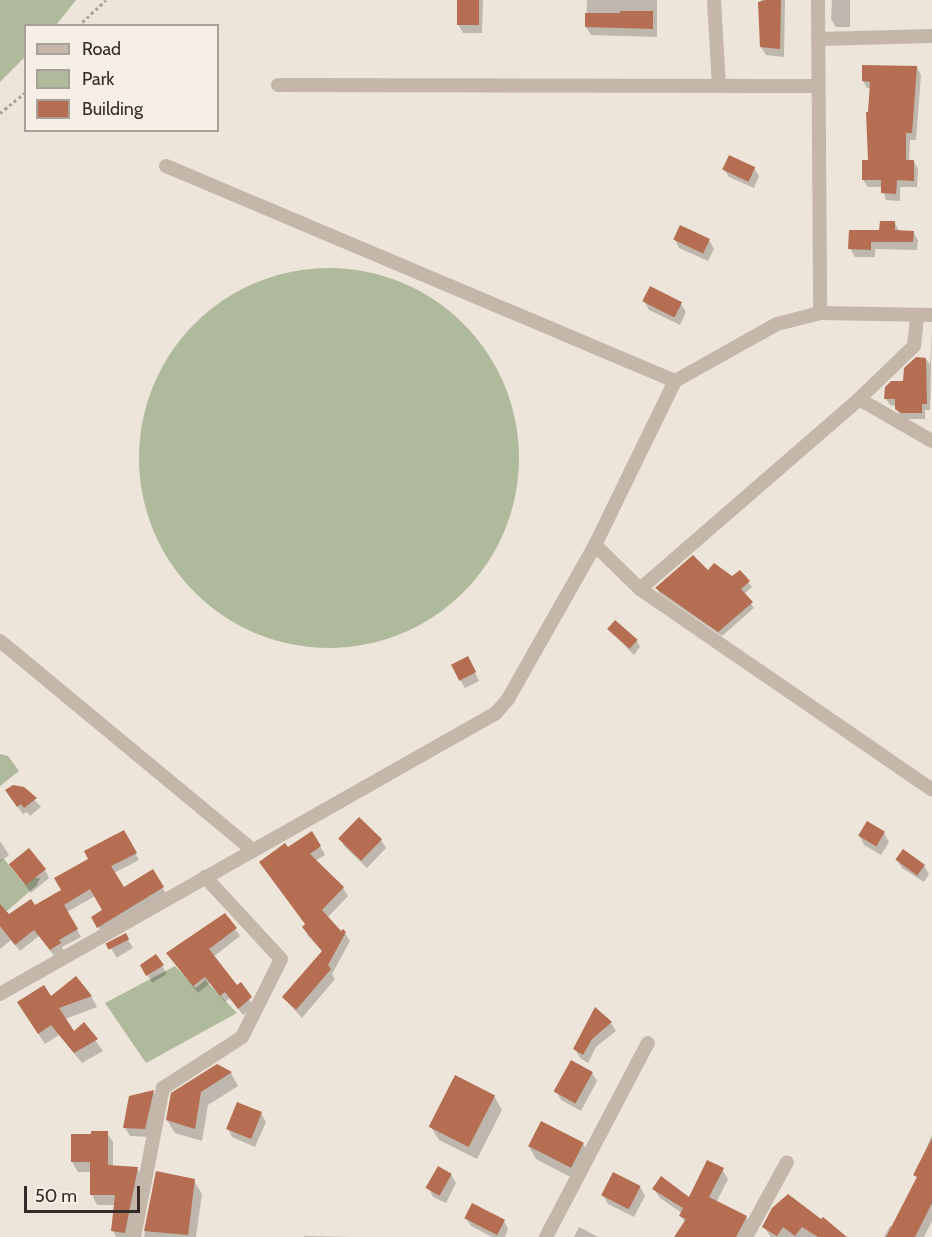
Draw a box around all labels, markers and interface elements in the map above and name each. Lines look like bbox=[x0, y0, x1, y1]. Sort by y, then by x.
legend bbox=[24, 24, 219, 132]
text: Road bbox=[82, 38, 121, 60]
text: Park bbox=[82, 68, 114, 90]
text: Building bbox=[82, 98, 143, 120]
scale bar bbox=[27, 1174, 142, 1212]
text: 50 m bbox=[35, 1185, 77, 1207]

